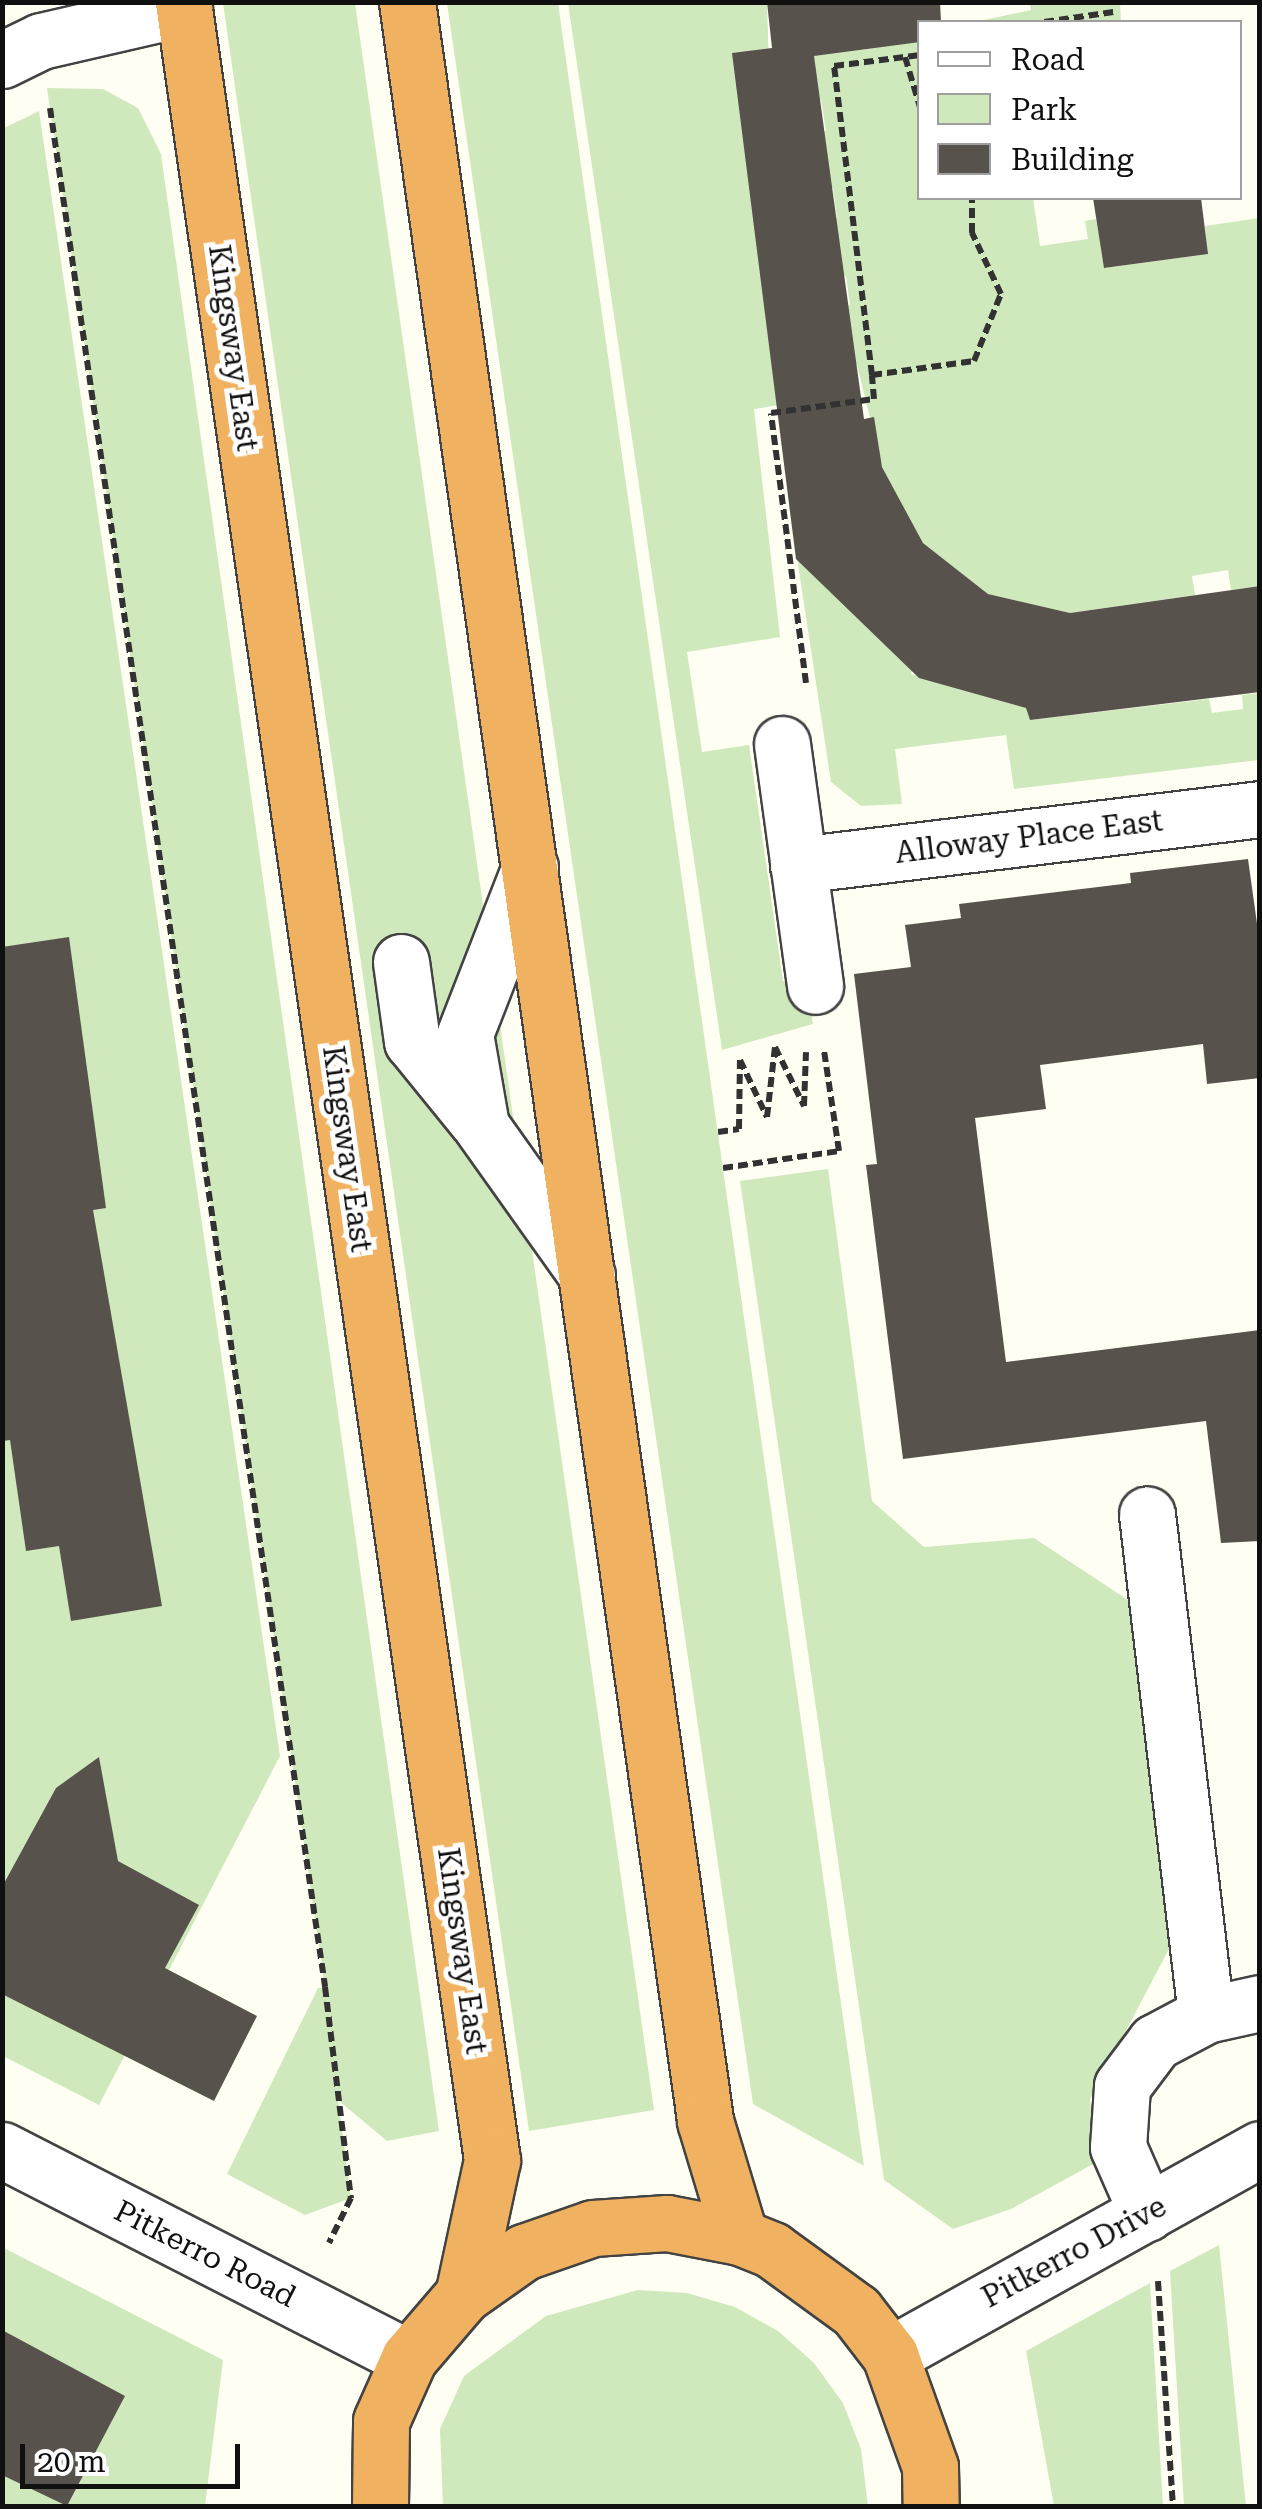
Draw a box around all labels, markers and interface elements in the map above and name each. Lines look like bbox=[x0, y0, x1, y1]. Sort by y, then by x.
legend bbox=[917, 20, 1242, 200]
text: Road bbox=[1011, 42, 1085, 77]
text: Park bbox=[1011, 92, 1077, 127]
text: Building bbox=[1011, 142, 1134, 177]
street label: Kingsway East bbox=[201, 242, 265, 454]
street label: Alloway Place East bbox=[893, 803, 1165, 871]
street label: Kingsway East bbox=[315, 1043, 379, 1255]
street label: Kingsway East bbox=[430, 1845, 494, 2057]
street label: Pitkerro Drive bbox=[976, 2188, 1172, 2316]
street label: Pitkerro Road bbox=[108, 2193, 302, 2315]
scale bar bbox=[25, 2424, 245, 2486]
text: 20 m bbox=[37, 2444, 106, 2479]

